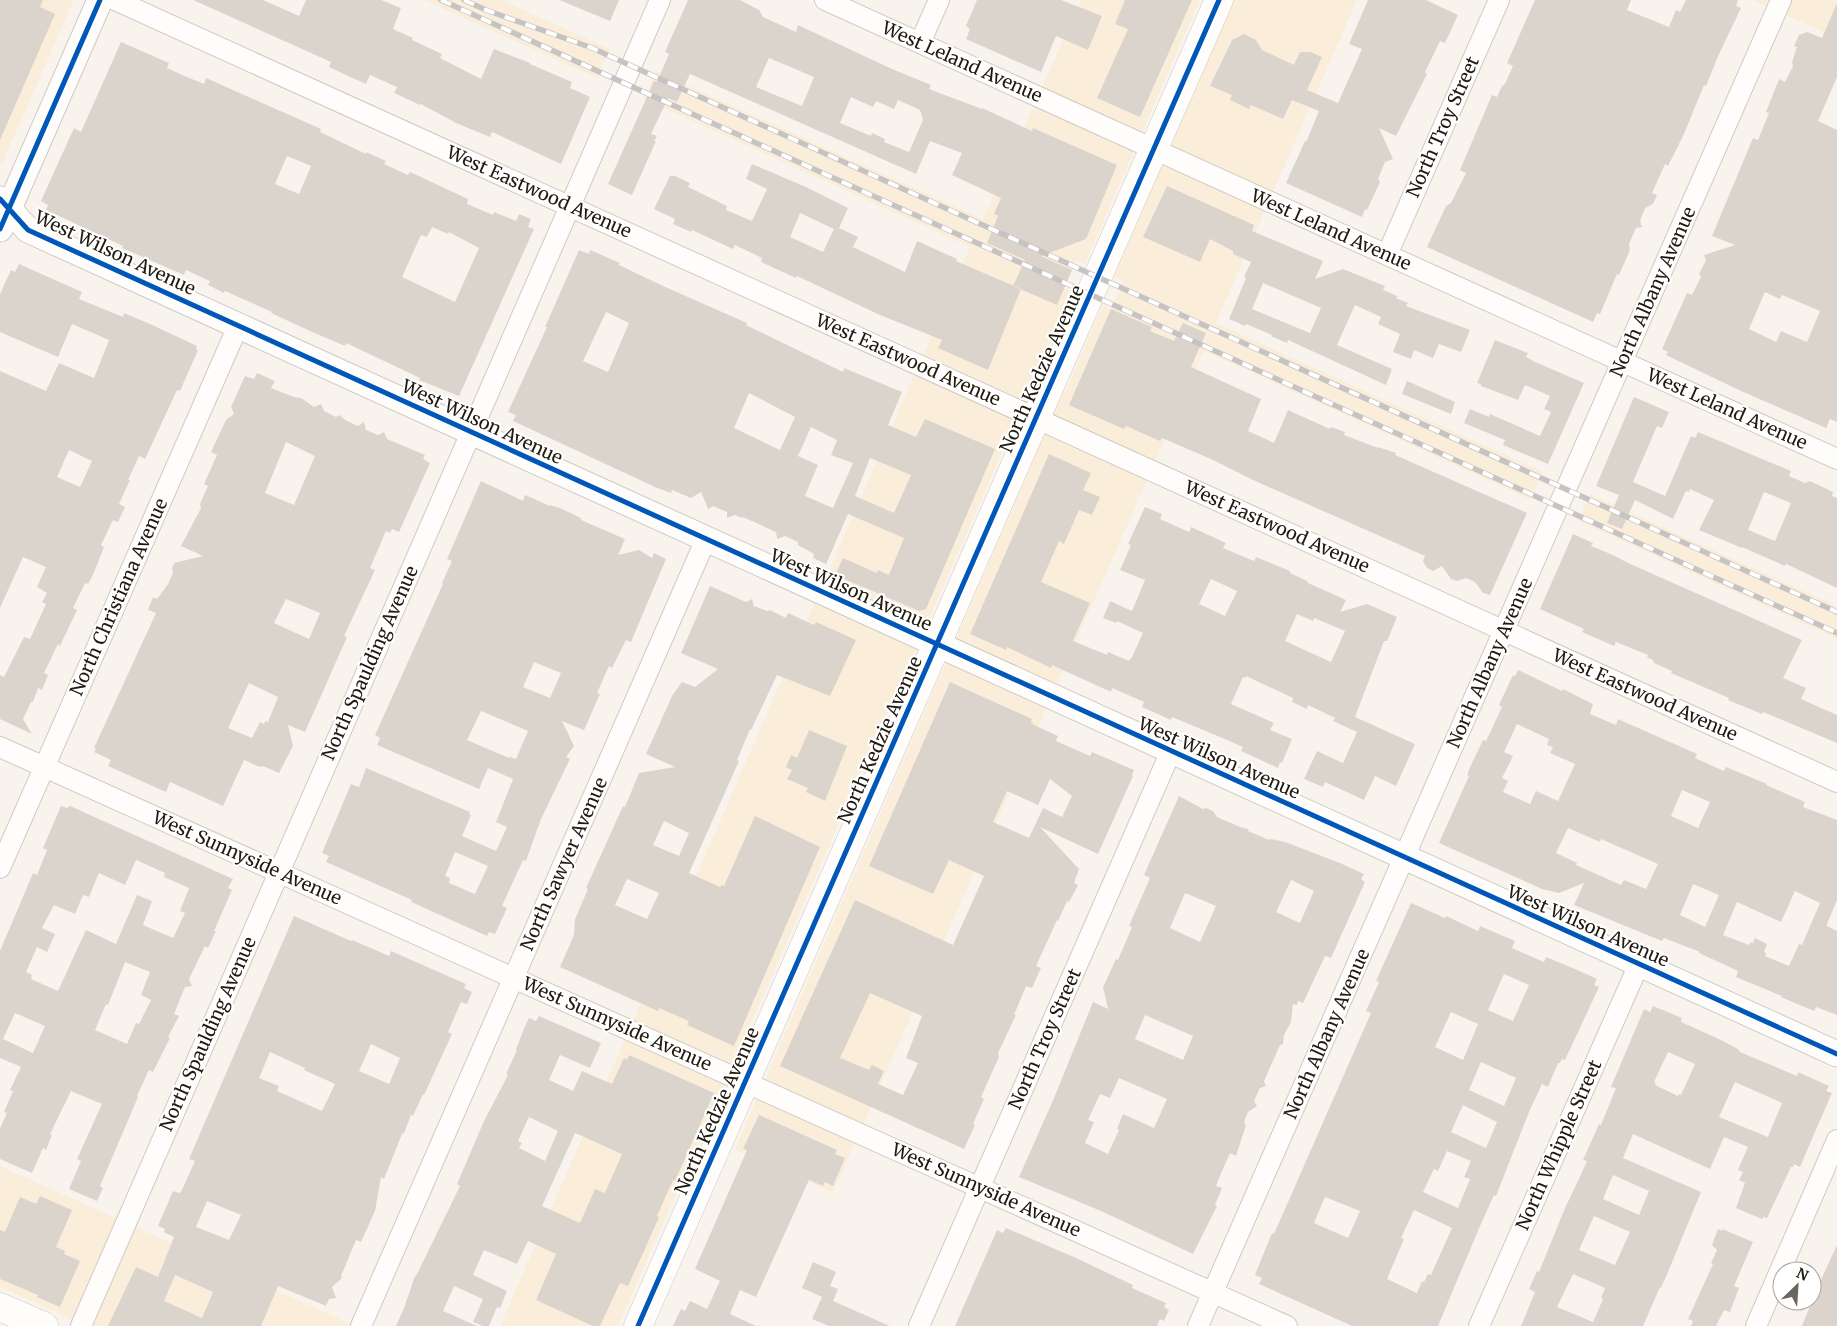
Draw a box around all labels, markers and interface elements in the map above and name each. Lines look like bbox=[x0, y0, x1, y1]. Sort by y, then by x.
street label: West Leland Avenue bbox=[878, 15, 1046, 107]
street label: North Troy Street bbox=[1401, 53, 1484, 201]
street label: West Eastwood Avenue bbox=[442, 140, 635, 243]
street label: West Leland Avenue bbox=[1247, 183, 1415, 275]
street label: North Albany Avenue bbox=[1605, 203, 1700, 380]
street label: West Wilson Avenue bbox=[30, 205, 199, 300]
street label: North Kedzie Avenue bbox=[994, 281, 1089, 456]
street label: West Eastwood Avenue bbox=[811, 308, 1004, 411]
street label: West Leland Avenue bbox=[1643, 362, 1811, 454]
street label: West Wilson Avenue bbox=[397, 374, 566, 469]
street label: West Eastwood Avenue bbox=[1180, 475, 1373, 578]
street label: North Christiana Avenue bbox=[65, 495, 172, 699]
street label: West Wilson Avenue bbox=[766, 543, 936, 636]
street label: North Spaulding Avenue bbox=[316, 562, 423, 763]
street label: North Albany Avenue bbox=[1442, 574, 1537, 751]
street label: West Eastwood Avenue bbox=[1548, 643, 1741, 746]
street label: North Kedzie Avenue bbox=[832, 652, 927, 827]
street label: West Wilson Avenue bbox=[1134, 711, 1304, 804]
street label: North Sawyer Avenue bbox=[515, 774, 612, 954]
street label: West Sunnyside Avenue bbox=[148, 805, 345, 910]
street label: West Wilson Avenue bbox=[1503, 879, 1673, 972]
street label: North Spaulding Avenue bbox=[154, 933, 261, 1134]
street label: North Albany Avenue bbox=[1279, 945, 1374, 1122]
street label: North Troy Street bbox=[1003, 965, 1086, 1113]
street label: West Sunnyside Avenue bbox=[518, 971, 715, 1076]
street label: North Kedzie Avenue bbox=[669, 1023, 764, 1198]
street label: North Whipple Street bbox=[1511, 1056, 1606, 1233]
street label: West Sunnyside Avenue bbox=[887, 1137, 1084, 1242]
north arrow bbox=[1772, 1261, 1822, 1311]
text: N bbox=[1794, 1264, 1811, 1285]

